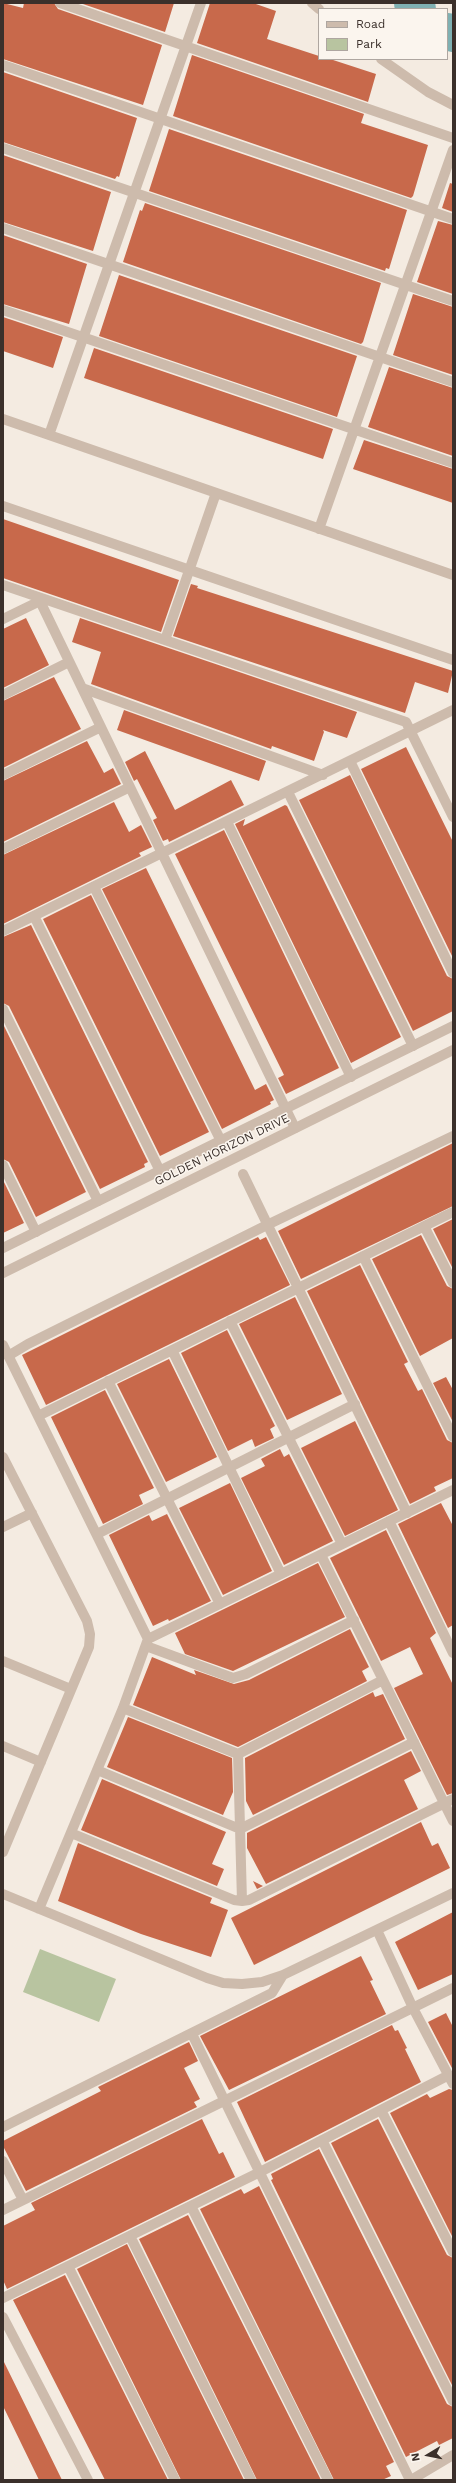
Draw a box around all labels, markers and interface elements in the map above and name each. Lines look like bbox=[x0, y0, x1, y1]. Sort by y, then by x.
legend bbox=[318, 8, 448, 60]
text: Road bbox=[356, 17, 385, 31]
text: Park bbox=[356, 37, 382, 51]
street label: GOLDEN HORIZON DRIVE bbox=[152, 1111, 292, 1189]
north arrow bbox=[408, 2435, 448, 2475]
text: N bbox=[409, 2452, 423, 2462]

